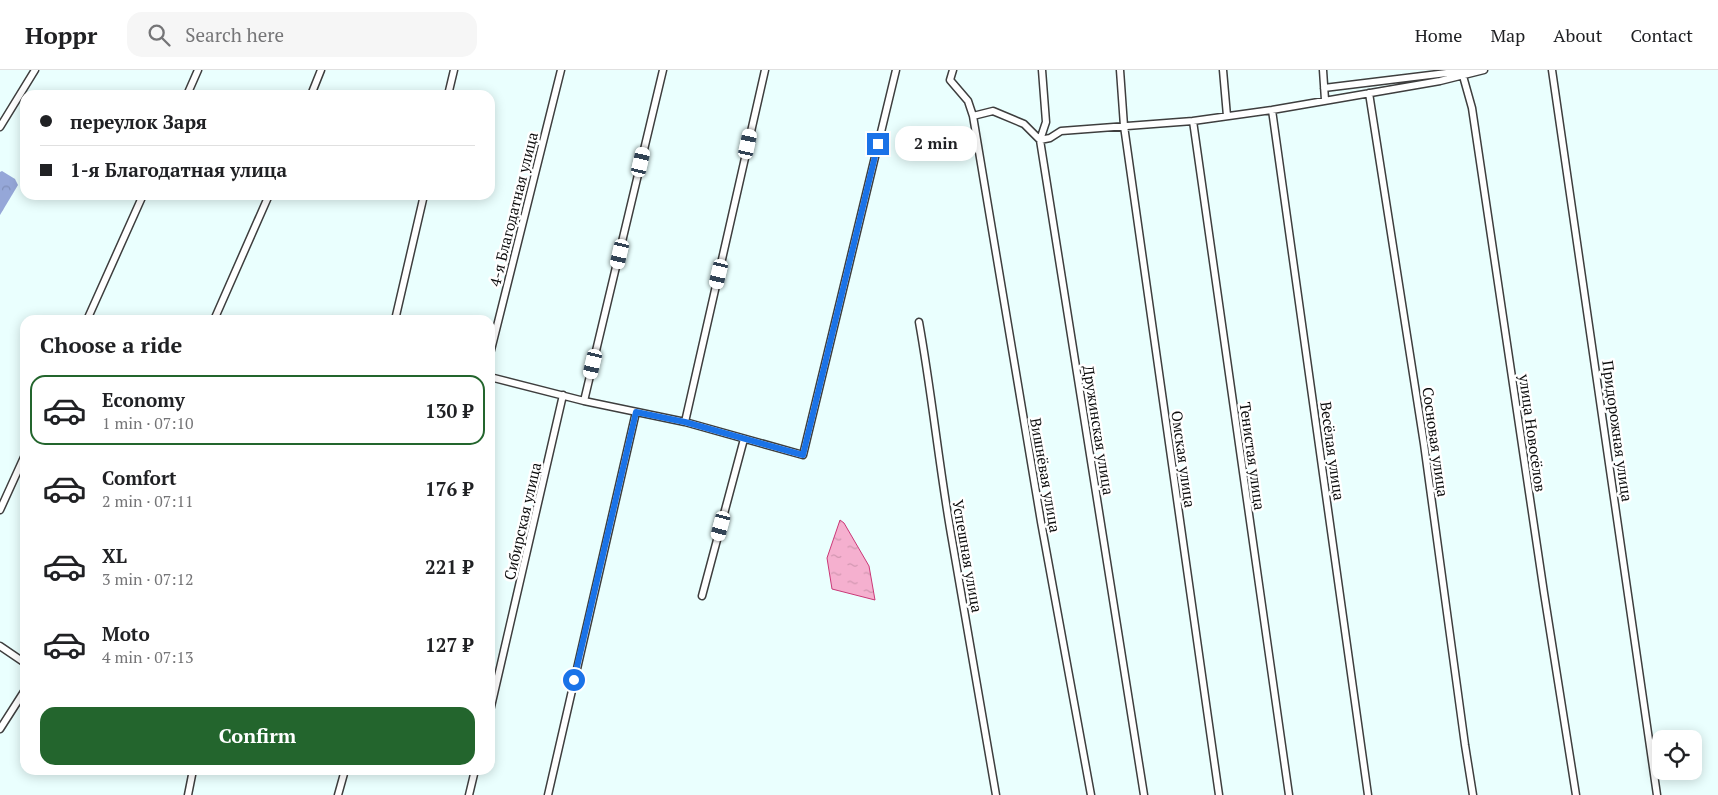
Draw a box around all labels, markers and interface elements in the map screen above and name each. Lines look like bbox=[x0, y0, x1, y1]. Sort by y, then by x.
search box bbox=[127, 12, 477, 57]
text: Hoppr bbox=[25, 19, 97, 51]
icon: search bbox=[145, 21, 173, 49]
text: Search here bbox=[185, 22, 284, 47]
text: Home bbox=[1415, 23, 1462, 47]
text: Map bbox=[1490, 23, 1525, 47]
text: About bbox=[1553, 23, 1602, 47]
text: Contact bbox=[1630, 23, 1693, 47]
text: переулок Заря bbox=[70, 109, 207, 134]
callout: 2 min bbox=[896, 126, 978, 162]
car bbox=[737, 128, 758, 160]
street label: 4-я Благодатная улица bbox=[484, 129, 542, 288]
text: 2 min bbox=[914, 132, 958, 154]
route end bbox=[867, 133, 889, 155]
car bbox=[630, 146, 651, 178]
text: 1-я Благодатная улица bbox=[70, 157, 287, 182]
car bbox=[609, 238, 630, 270]
car bbox=[708, 258, 729, 290]
text: Choose a ride bbox=[40, 330, 182, 359]
car bbox=[582, 348, 603, 380]
street label: Придорожная улица bbox=[1598, 359, 1638, 503]
street label: Дружинская улица bbox=[1079, 364, 1119, 497]
street label: улица Новосёлов bbox=[1515, 372, 1551, 493]
street label: Сосновая улица bbox=[1418, 386, 1454, 499]
text: Economy bbox=[102, 387, 185, 412]
icon: car bbox=[42, 388, 87, 433]
text: 130 ₽ bbox=[425, 398, 473, 423]
street label: Весёлая улица bbox=[1316, 400, 1350, 502]
street label: Тенистая улица bbox=[1236, 401, 1271, 512]
street label: Омская улица bbox=[1167, 409, 1201, 509]
text: 1 min · 07:10 bbox=[102, 412, 194, 434]
street label: Вишнёвая улица bbox=[1026, 416, 1066, 534]
street label: Сибирская улица bbox=[499, 460, 545, 582]
text: Comfort bbox=[102, 465, 177, 490]
icon: car bbox=[42, 466, 87, 511]
text: 176 ₽ bbox=[425, 476, 473, 501]
text: 2 min · 07:11 bbox=[102, 490, 194, 512]
street label: Успешная улица bbox=[948, 498, 988, 614]
car bbox=[709, 510, 732, 542]
text: XL bbox=[102, 543, 127, 568]
icon: car bbox=[42, 544, 87, 589]
text: 221 ₽ bbox=[425, 554, 473, 579]
text: 3 min · 07:12 bbox=[102, 568, 194, 590]
text: Moto bbox=[102, 621, 150, 646]
icon: car bbox=[42, 622, 87, 667]
text: 127 ₽ bbox=[425, 632, 473, 657]
text: 4 min · 07:13 bbox=[102, 646, 194, 668]
route start bbox=[563, 669, 585, 691]
button: Confirm bbox=[40, 707, 475, 765]
map controls bbox=[1652, 730, 1702, 780]
button: locate bbox=[1652, 730, 1702, 780]

